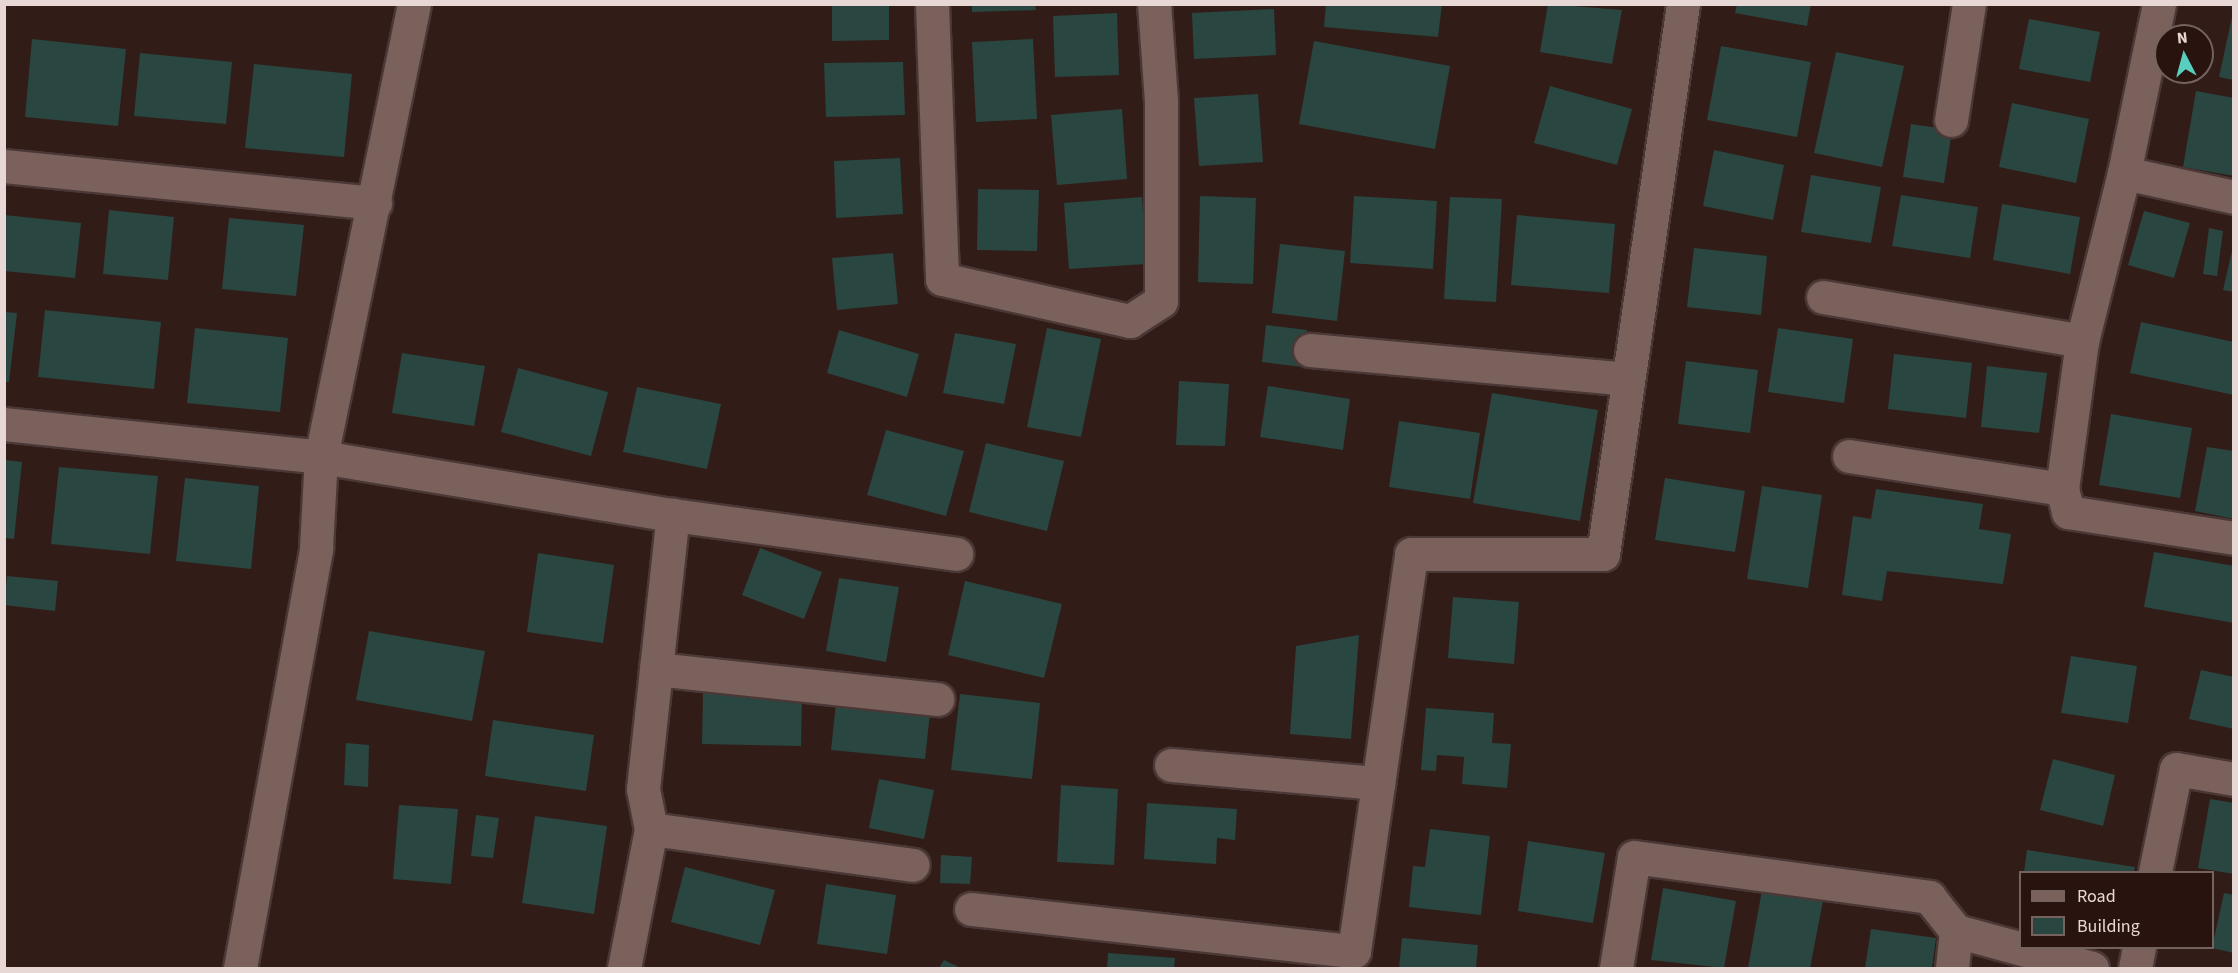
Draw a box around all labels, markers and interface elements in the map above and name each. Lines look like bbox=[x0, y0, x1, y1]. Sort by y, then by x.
north arrow bbox=[2154, 24, 2214, 84]
text: N bbox=[2176, 27, 2189, 50]
legend bbox=[2019, 871, 2214, 949]
text: Road bbox=[2077, 884, 2116, 909]
text: Building bbox=[2077, 914, 2140, 939]

